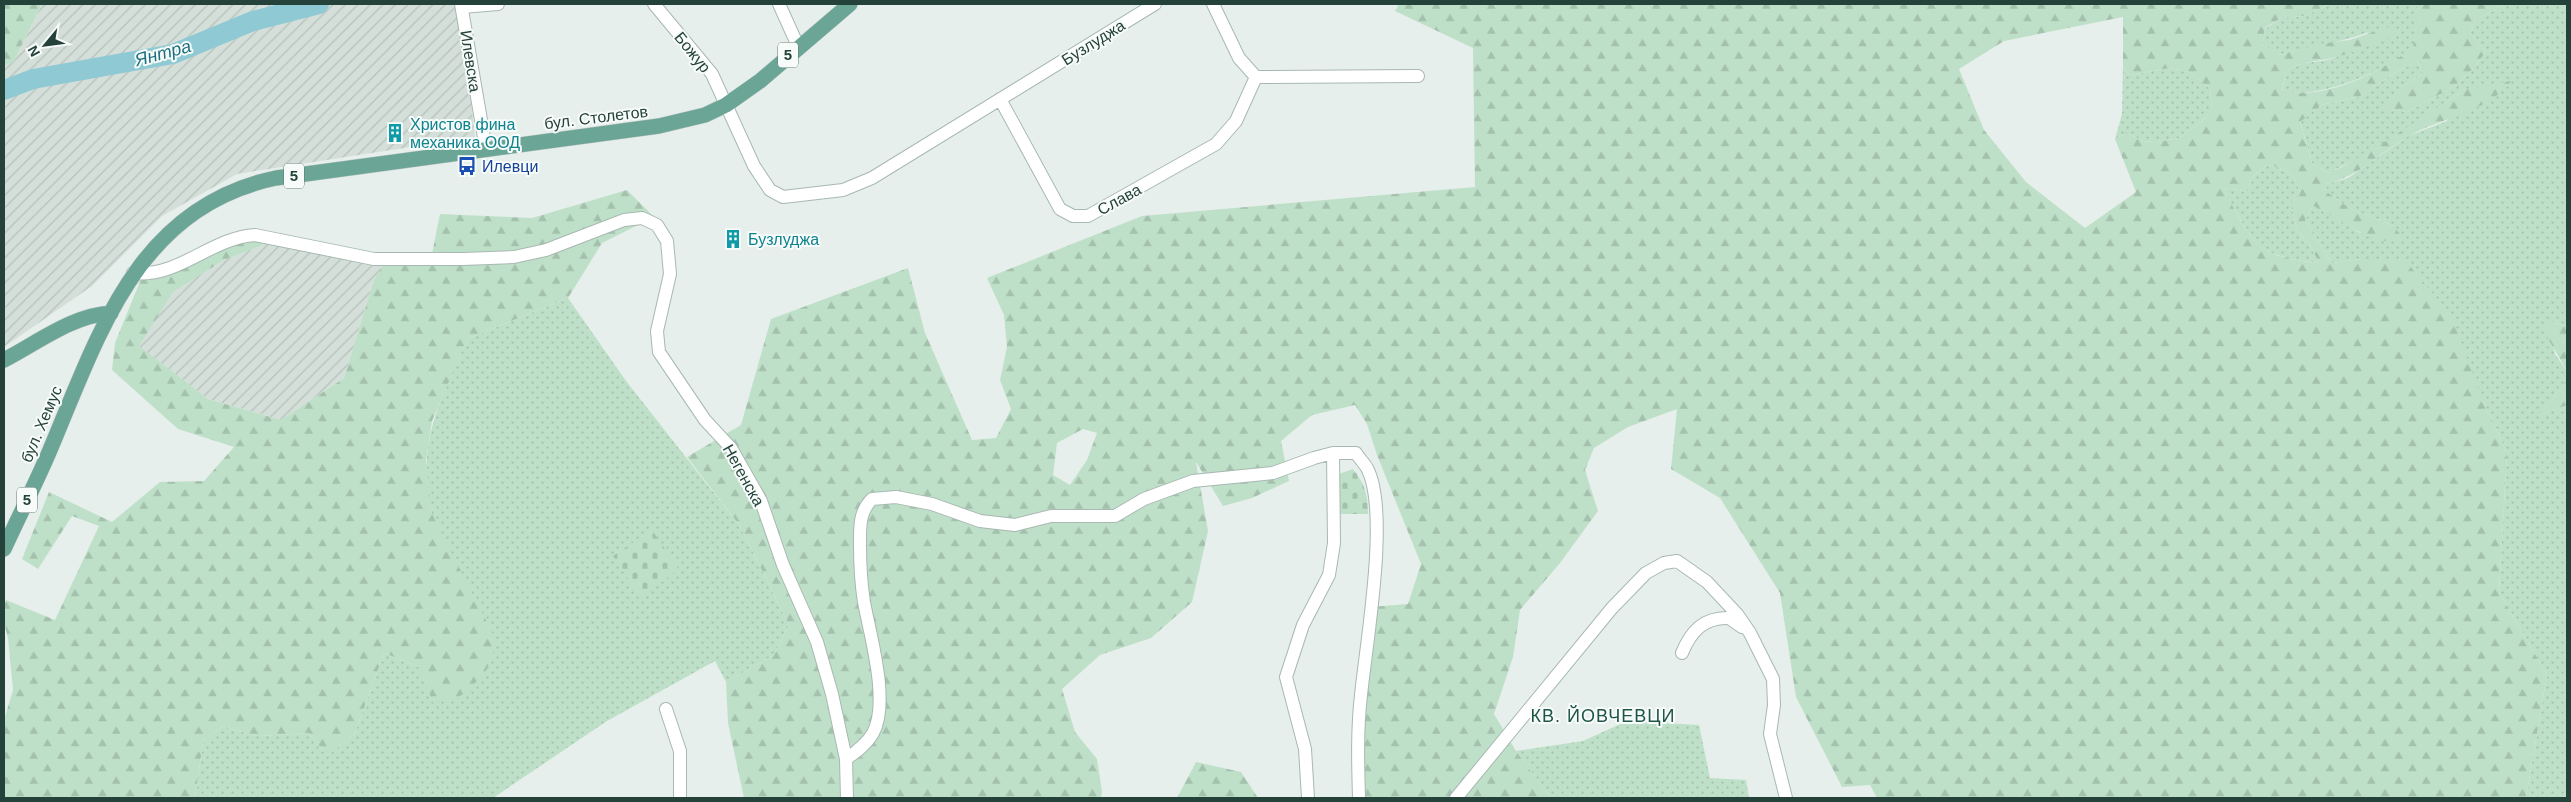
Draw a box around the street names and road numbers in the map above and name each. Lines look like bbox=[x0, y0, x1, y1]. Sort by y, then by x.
street label: Бузлуджа bbox=[1059, 16, 1128, 68]
street label: Илевска bbox=[457, 29, 484, 93]
street label: Божур bbox=[671, 29, 714, 76]
road number: 5 bbox=[778, 42, 798, 68]
street label: бул. Столетов bbox=[543, 103, 649, 132]
road number: 5 bbox=[284, 164, 304, 188]
street label: Слава bbox=[1095, 181, 1144, 218]
street label: бул. Хемус bbox=[18, 383, 65, 465]
street label: Негенска bbox=[720, 441, 768, 509]
road number: 5 bbox=[17, 488, 37, 512]

